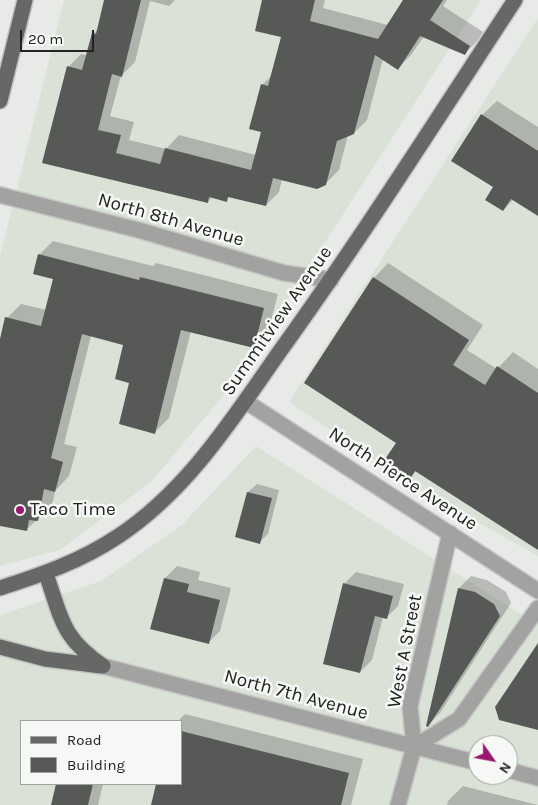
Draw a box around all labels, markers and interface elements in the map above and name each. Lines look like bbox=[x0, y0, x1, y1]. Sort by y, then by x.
scale bar bbox=[22, 20, 96, 52]
text: 20 m bbox=[28, 30, 63, 48]
street label: North 8th Avenue bbox=[95, 188, 247, 252]
street label: Summitview Avenue bbox=[217, 242, 337, 400]
street label: North Pierce Avenue bbox=[324, 422, 482, 536]
place label: Taco Time bbox=[30, 499, 116, 521]
marker: Taco Time bbox=[14, 504, 26, 516]
street label: West A Street bbox=[383, 592, 427, 710]
street label: North 7th Avenue bbox=[222, 665, 370, 725]
legend bbox=[20, 720, 182, 785]
text: Road bbox=[67, 731, 102, 749]
north arrow bbox=[468, 735, 518, 785]
text: Building bbox=[67, 756, 125, 774]
text: N bbox=[495, 759, 515, 777]

